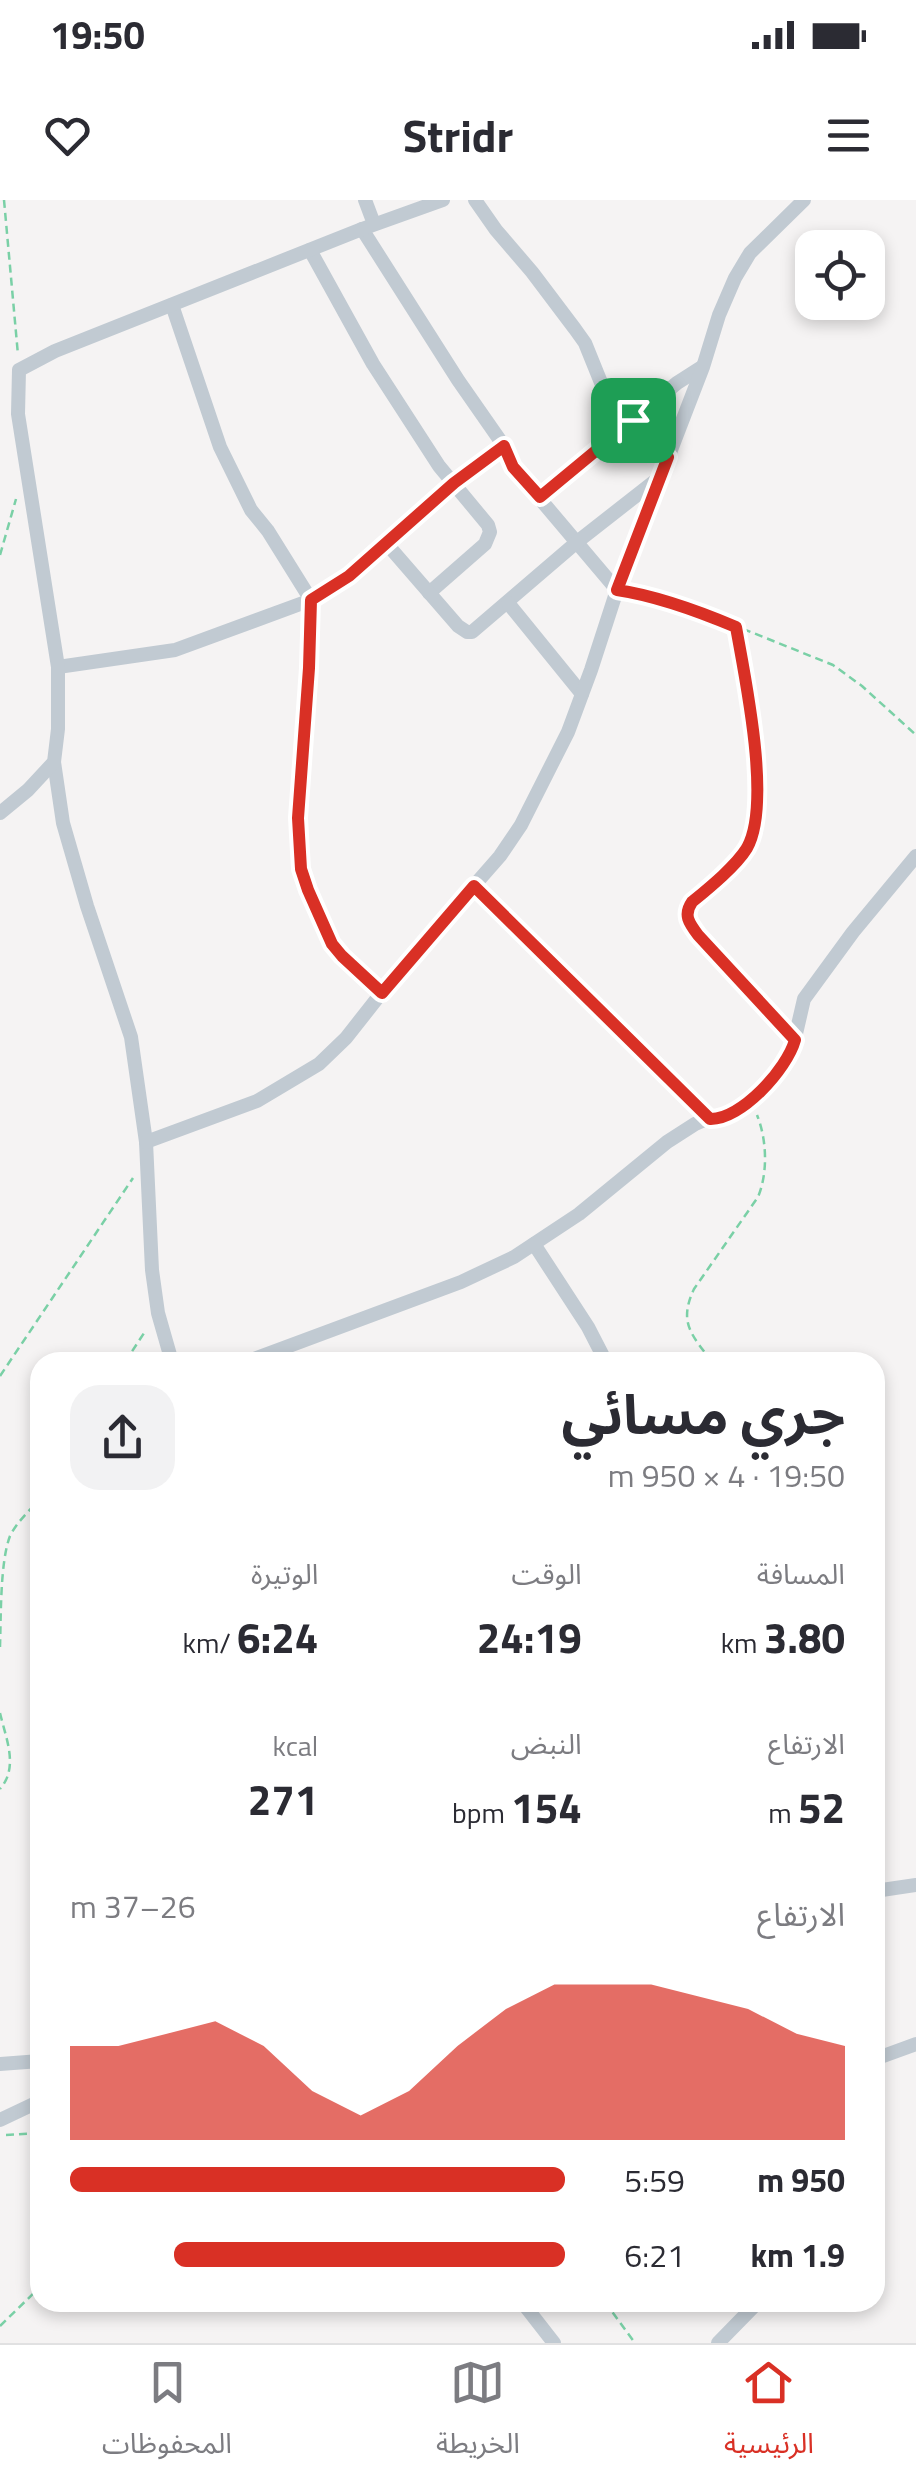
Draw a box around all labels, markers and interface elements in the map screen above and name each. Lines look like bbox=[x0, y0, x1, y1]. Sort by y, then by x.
text: 19:50 bbox=[50, 6, 145, 64]
text: Stridr bbox=[403, 101, 513, 169]
icon: heart bbox=[40, 108, 95, 163]
icon: menu bbox=[821, 108, 876, 163]
map controls bbox=[795, 230, 885, 320]
button: locate bbox=[795, 230, 885, 320]
pin bbox=[591, 378, 676, 463]
icon: arrive bbox=[606, 393, 661, 448]
text: جري مسائي bbox=[561, 1372, 845, 1455]
button: share bbox=[70, 1385, 175, 1490]
text: 19:50 · 4 × 950 m bbox=[608, 1451, 845, 1499]
text: الوتيرة bbox=[251, 1552, 318, 1595]
text: الوقت bbox=[511, 1552, 582, 1595]
text: المسافة bbox=[757, 1552, 845, 1595]
text: 6:24 bbox=[237, 1605, 318, 1669]
text: 24:19 bbox=[477, 1605, 582, 1669]
text: 3.80 bbox=[764, 1605, 845, 1669]
text: /km bbox=[183, 1621, 237, 1664]
text: km bbox=[721, 1621, 764, 1664]
text: النبض bbox=[511, 1722, 582, 1765]
text: الارتفاع bbox=[768, 1722, 845, 1765]
text: kcal bbox=[273, 1724, 318, 1767]
text: 271 bbox=[248, 1767, 318, 1831]
text: 154 bbox=[511, 1775, 582, 1839]
text: 52 bbox=[798, 1775, 845, 1839]
text: bpm bbox=[452, 1791, 511, 1834]
text: m bbox=[768, 1791, 798, 1834]
text: 26–37 m bbox=[70, 1882, 196, 1930]
text: الارتفاع bbox=[757, 1890, 845, 1938]
text: 5:59 bbox=[624, 2156, 685, 2204]
text: 950 m bbox=[757, 2156, 845, 2204]
text: 6:21 bbox=[624, 2231, 685, 2279]
text: 1.9 km bbox=[751, 2231, 845, 2279]
tab: المحفوظات bbox=[102, 2355, 232, 2474]
tab: الخريطة bbox=[436, 2355, 520, 2474]
tab: الرئيسية bbox=[724, 2355, 814, 2474]

